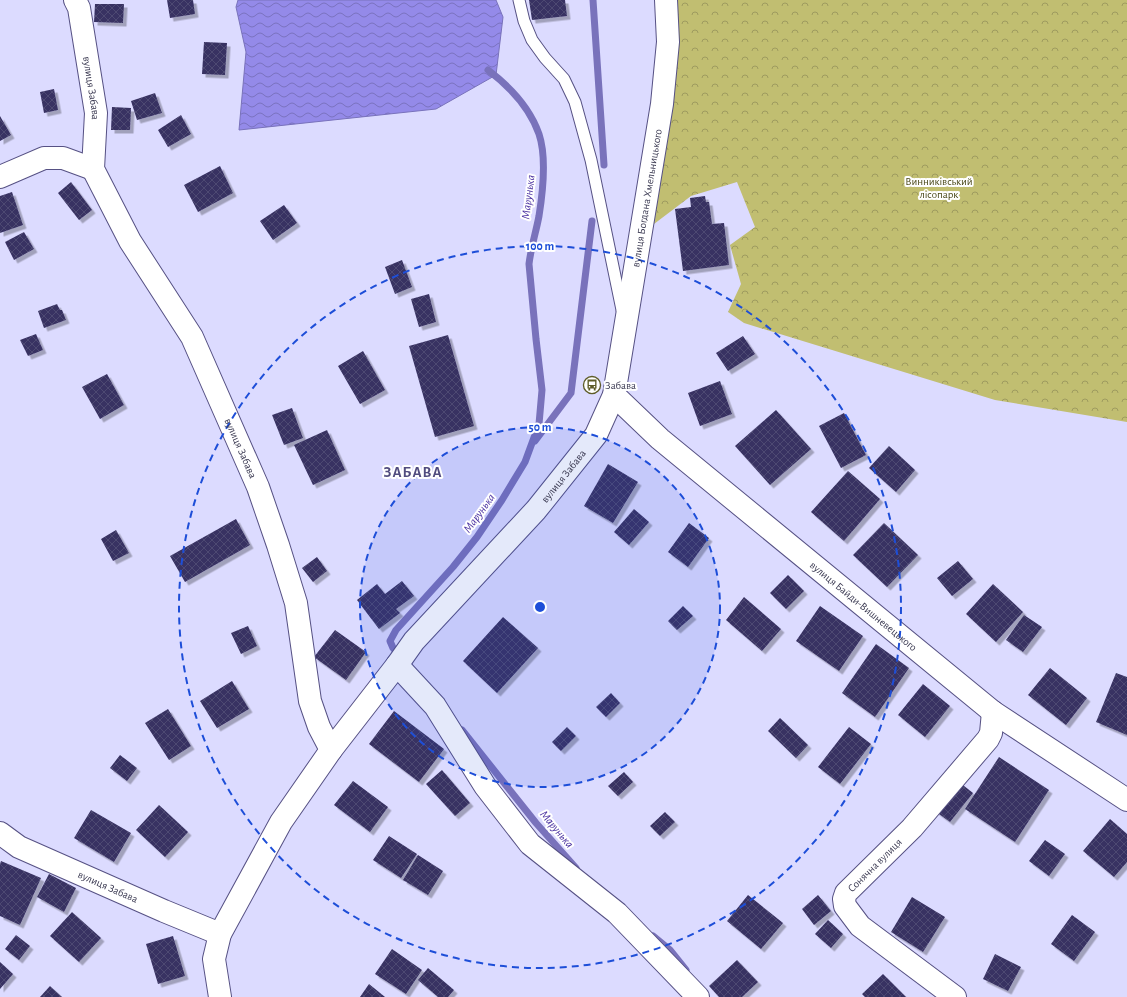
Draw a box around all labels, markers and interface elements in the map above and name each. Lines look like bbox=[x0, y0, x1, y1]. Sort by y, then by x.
street label: вулиця Забава bbox=[81, 56, 101, 120]
street label: вулиця Богдана Хмельницького bbox=[630, 128, 664, 268]
water label: Марунька bbox=[519, 174, 538, 220]
park label: Винниківський лісопарк bbox=[905, 176, 973, 200]
text: 100 m bbox=[526, 240, 554, 252]
bus stop icon: Забава bbox=[582, 375, 602, 395]
place label: Забава bbox=[605, 380, 636, 391]
street label: вулиця Забава bbox=[222, 417, 258, 480]
text: 50 m bbox=[529, 421, 552, 433]
street label: вулиця Забава bbox=[539, 448, 588, 505]
district label: ЗАБАВА bbox=[383, 465, 443, 480]
water label: Марунька bbox=[461, 491, 498, 535]
street label: вулиця Байди-Вишневецького bbox=[808, 559, 919, 653]
centre of rings bbox=[533, 600, 547, 614]
water label: Марунька bbox=[537, 808, 576, 851]
street label: Сонячна вулиця bbox=[846, 836, 904, 894]
street label: вулиця Забава bbox=[76, 869, 140, 905]

